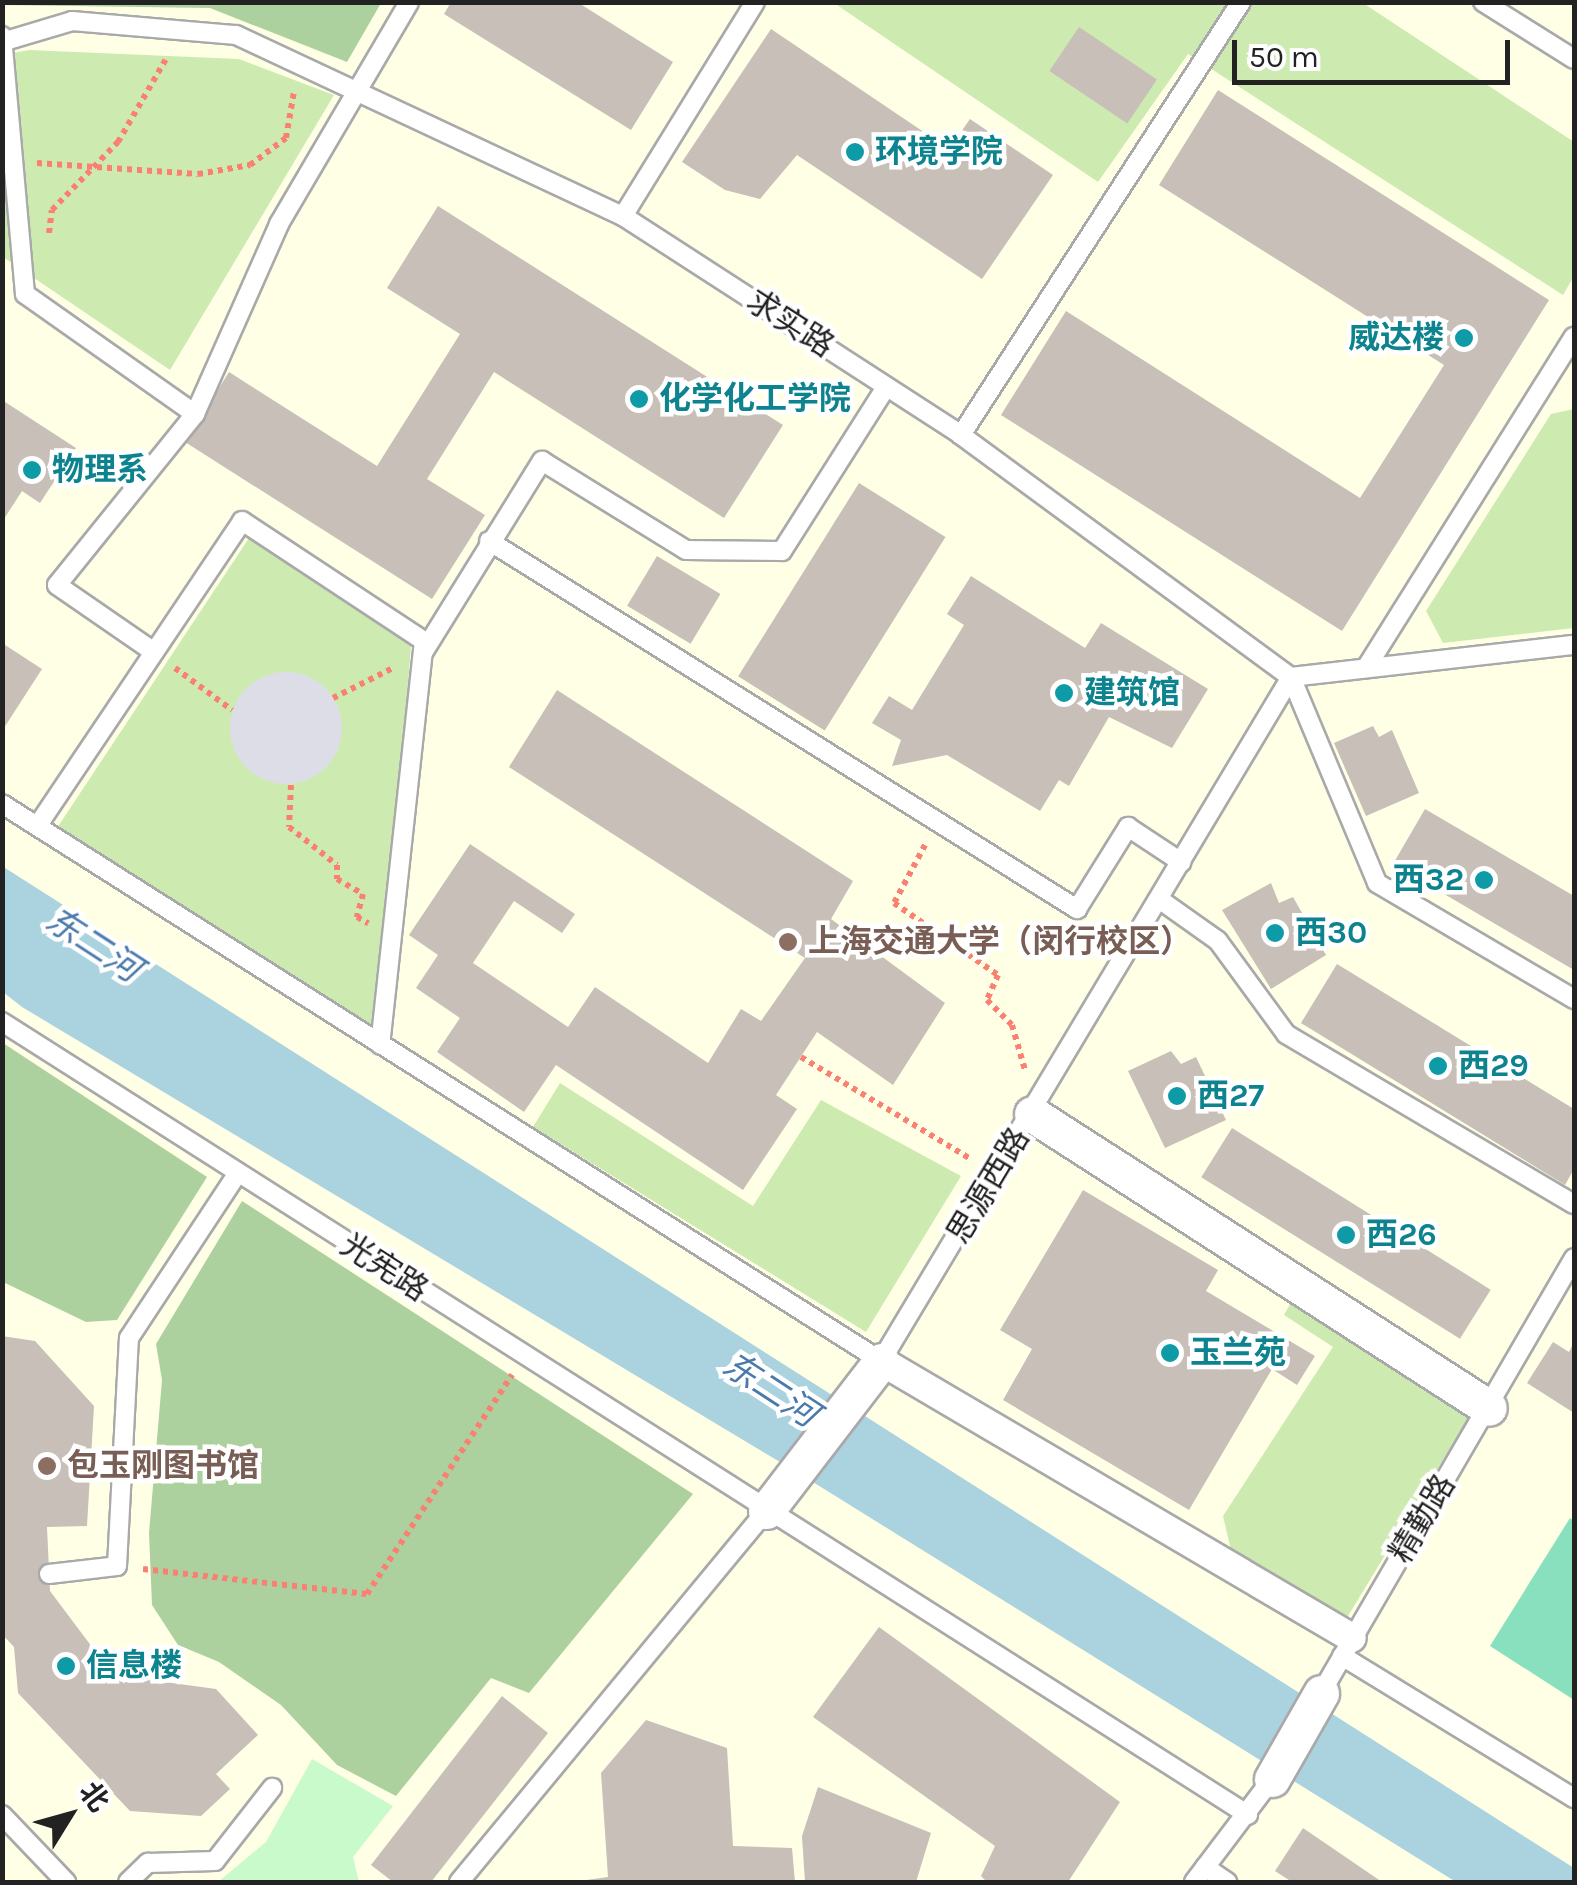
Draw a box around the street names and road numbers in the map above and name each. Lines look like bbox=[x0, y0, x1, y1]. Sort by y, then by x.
street label: 求实路 bbox=[739, 282, 841, 366]
street label: 思源西路 bbox=[940, 1121, 1038, 1251]
street label: 光宪路 bbox=[333, 1226, 435, 1310]
street label: 精勤路 bbox=[1382, 1468, 1464, 1570]

